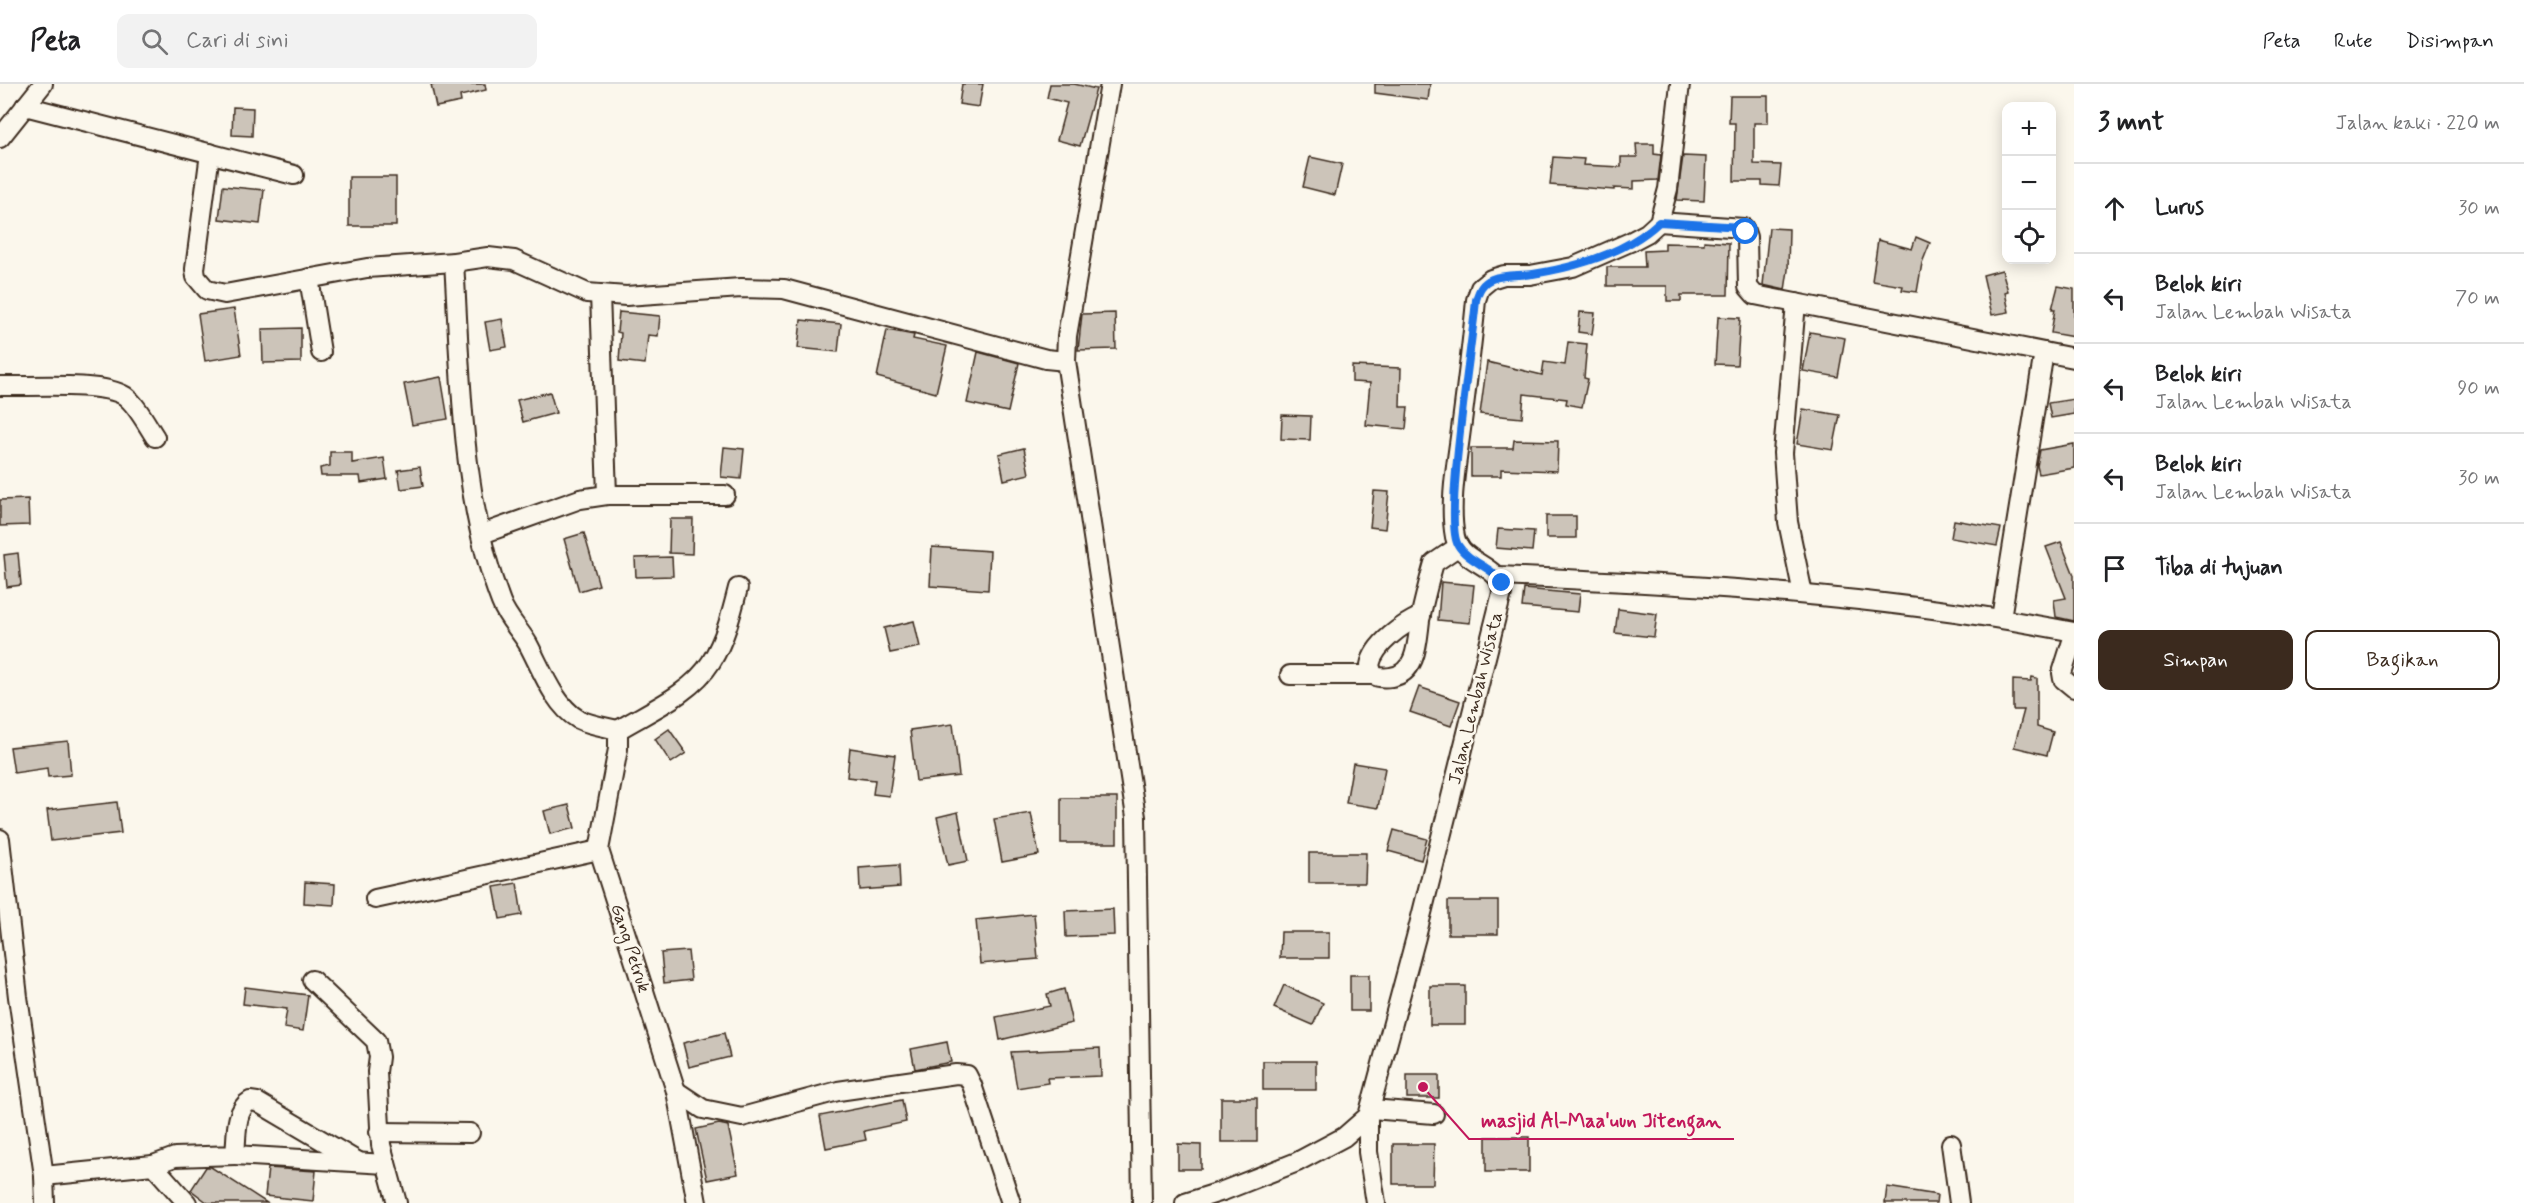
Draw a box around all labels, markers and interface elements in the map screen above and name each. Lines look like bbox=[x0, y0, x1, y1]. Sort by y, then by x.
search box bbox=[117, 14, 537, 68]
text: Peta bbox=[30, 23, 81, 60]
icon: search bbox=[138, 25, 171, 58]
text: Cari di sini bbox=[186, 27, 289, 55]
text: Peta bbox=[2263, 27, 2301, 55]
text: Rute bbox=[2334, 27, 2373, 55]
text: Disimpan bbox=[2406, 27, 2494, 55]
map controls bbox=[2002, 102, 2056, 264]
button: + bbox=[2002, 102, 2056, 156]
text: 3 mnt bbox=[2098, 106, 2164, 140]
text: Jalan kaki · 220 m bbox=[2336, 110, 2500, 137]
button: − bbox=[2002, 156, 2056, 210]
icon: ahead bbox=[2098, 192, 2131, 225]
text: Lurus bbox=[2155, 194, 2204, 222]
text: 30 m bbox=[2458, 195, 2500, 222]
button: locate bbox=[2002, 210, 2056, 264]
route start bbox=[1732, 218, 1758, 244]
text: Belok kiri bbox=[2155, 271, 2242, 299]
icon: left bbox=[2098, 282, 2131, 315]
text: 70 m bbox=[2455, 285, 2500, 312]
text: Jalan Lembah Wisata bbox=[2155, 299, 2352, 326]
text: Belok kiri bbox=[2155, 361, 2242, 389]
icon: left bbox=[2098, 372, 2131, 405]
text: 90 m bbox=[2457, 375, 2500, 402]
text: Jalan Lembah Wisata bbox=[2155, 389, 2352, 416]
text: Belok kiri bbox=[2155, 451, 2242, 479]
icon: left bbox=[2098, 462, 2131, 495]
text: 30 m bbox=[2458, 465, 2500, 492]
text: Jalan Lembah Wisata bbox=[2155, 479, 2352, 506]
icon: arrive bbox=[2098, 552, 2131, 585]
text: Tiba di tujuan bbox=[2155, 554, 2283, 582]
route end bbox=[1488, 569, 1514, 595]
street label: Jalan Lembah Wisata bbox=[1443, 609, 1509, 787]
button: Simpan bbox=[2098, 630, 2293, 690]
button: Bagikan bbox=[2305, 630, 2500, 690]
street label: Gang Petruk bbox=[603, 901, 656, 996]
callout: masjid Al-Maa'uun Jitengan bbox=[1469, 1101, 1734, 1139]
text: masjid Al-Maa'uun Jitengan bbox=[1481, 1108, 1721, 1137]

